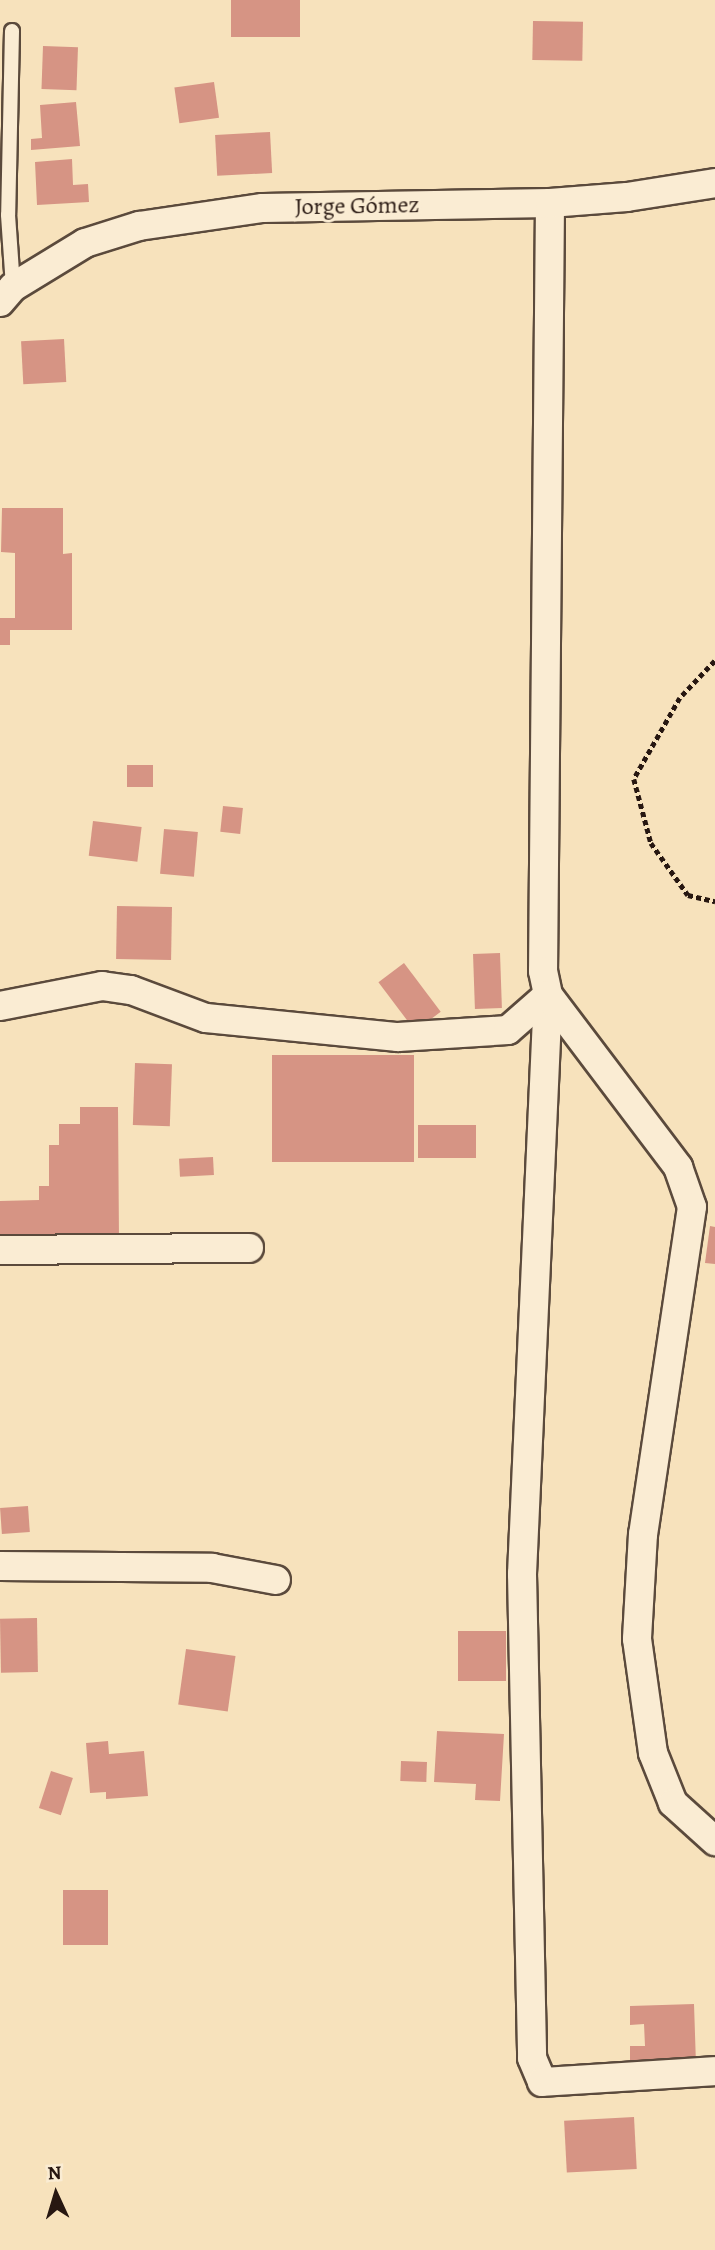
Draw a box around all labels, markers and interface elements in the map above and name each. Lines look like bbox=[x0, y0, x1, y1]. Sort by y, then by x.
street label: Jorge Gómez bbox=[294, 191, 420, 221]
north arrow bbox=[21, 2159, 91, 2229]
text: N bbox=[47, 2160, 62, 2187]

